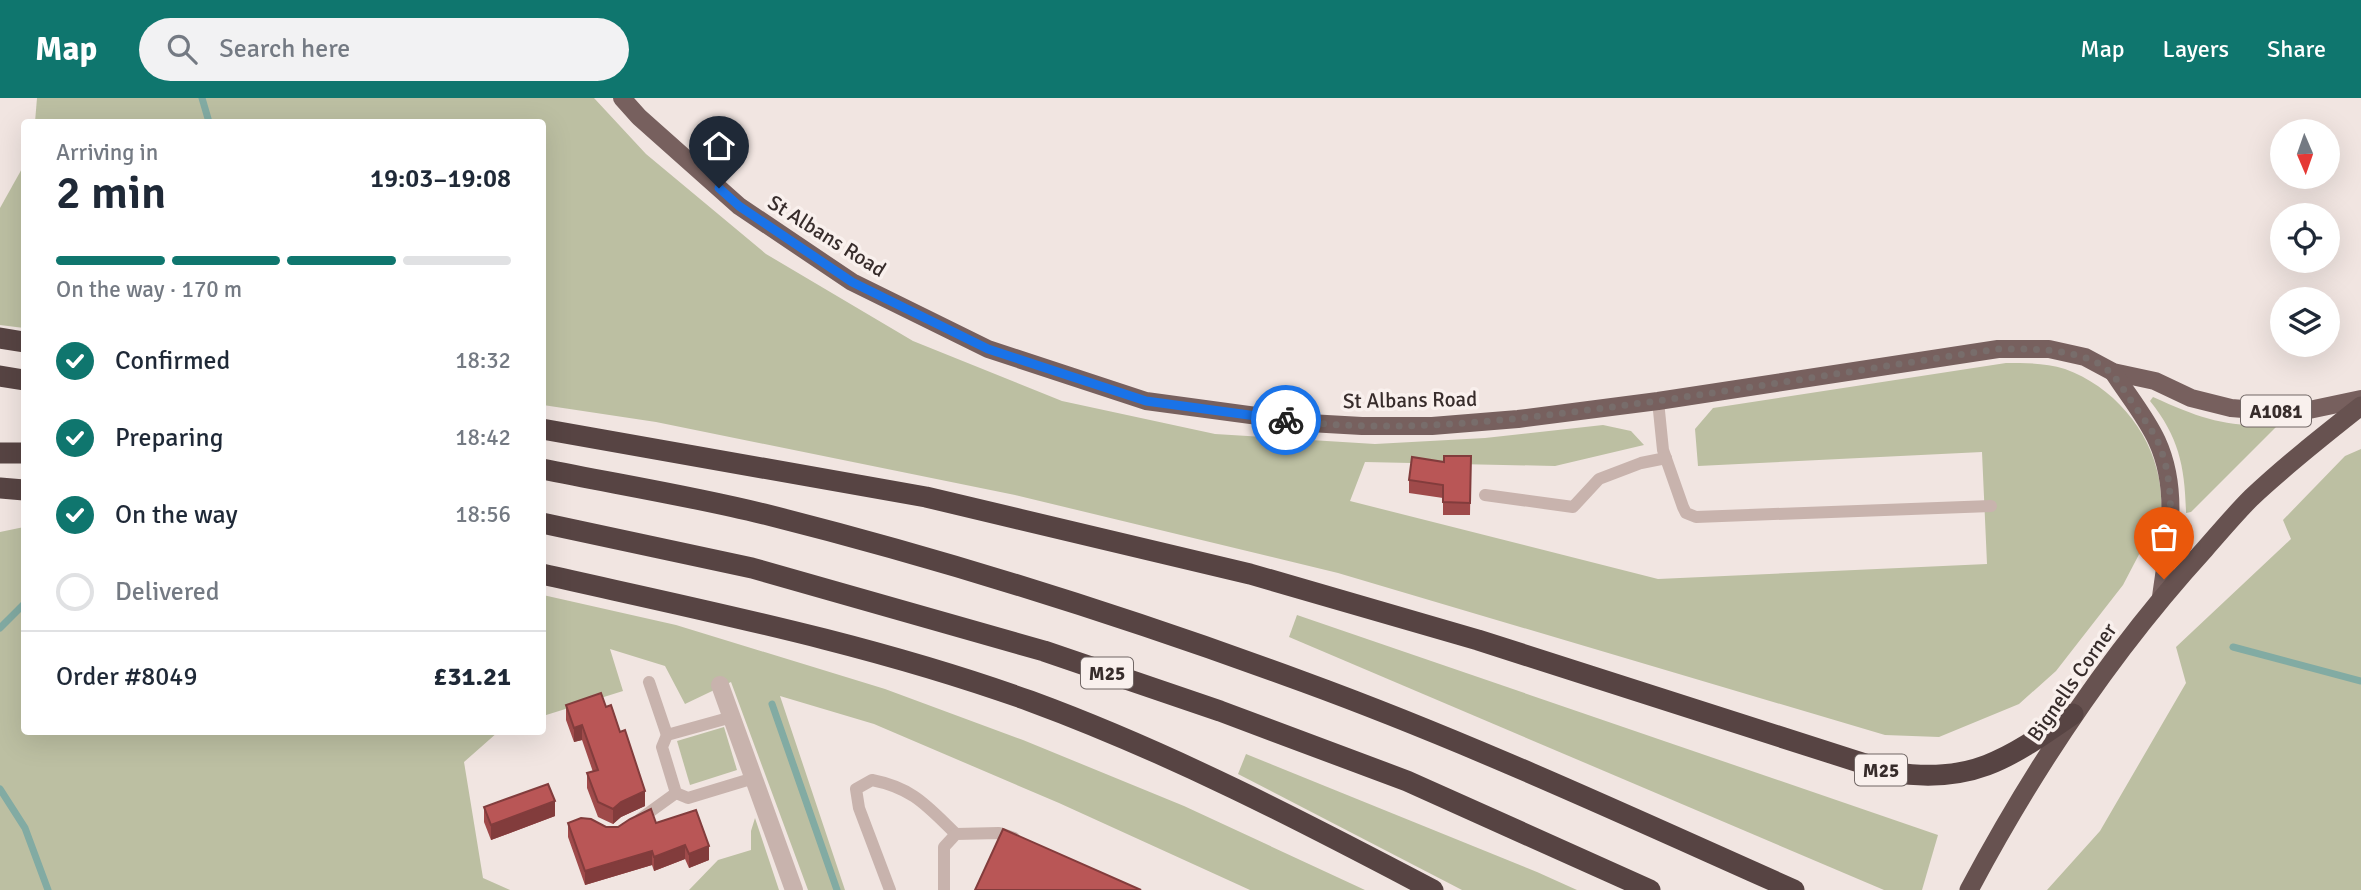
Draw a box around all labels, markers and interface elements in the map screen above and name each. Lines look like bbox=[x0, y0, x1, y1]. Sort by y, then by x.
search box bbox=[139, 18, 629, 81]
text: Map bbox=[35, 29, 97, 70]
icon: search bbox=[163, 30, 201, 68]
text: Search here bbox=[219, 33, 350, 65]
text: Map bbox=[2080, 34, 2125, 64]
text: Layers bbox=[2163, 34, 2229, 64]
text: Share bbox=[2267, 34, 2326, 64]
pin bbox=[689, 116, 749, 188]
north arrow bbox=[2270, 119, 2340, 189]
map controls bbox=[2270, 119, 2340, 357]
icon: home bbox=[700, 127, 738, 165]
text: Arriving in bbox=[56, 138, 158, 167]
text: 19:03–19:08 bbox=[370, 163, 511, 195]
text: 2 min bbox=[56, 165, 166, 221]
street label: St Albans Road bbox=[763, 189, 891, 283]
button: locate bbox=[2270, 203, 2340, 273]
text: On the way · 170 m bbox=[56, 275, 242, 304]
button: layers bbox=[2270, 287, 2340, 357]
icon: check bbox=[56, 342, 94, 380]
text: Confirmed bbox=[115, 345, 230, 377]
text: 18:32 bbox=[455, 346, 511, 375]
courier bbox=[1251, 385, 1321, 455]
street label: St Albans Road bbox=[1343, 386, 1477, 414]
road number: A1081 bbox=[2241, 396, 2311, 426]
icon: bike bbox=[1267, 401, 1305, 439]
icon: check bbox=[56, 419, 94, 457]
text: Preparing bbox=[115, 422, 223, 454]
text: 18:42 bbox=[455, 423, 511, 452]
icon: check bbox=[56, 496, 94, 534]
text: On the way bbox=[115, 499, 238, 531]
text: 18:56 bbox=[455, 500, 511, 529]
pin bbox=[2134, 507, 2194, 579]
icon: bag bbox=[2145, 518, 2183, 556]
text: Delivered bbox=[115, 576, 220, 608]
street label: Bignells Corner bbox=[2022, 618, 2122, 746]
road number: M25 bbox=[1081, 658, 1133, 688]
text: Order #8049 bbox=[56, 661, 197, 693]
text: £31.21 bbox=[433, 661, 511, 693]
road number: M25 bbox=[1855, 754, 1907, 786]

